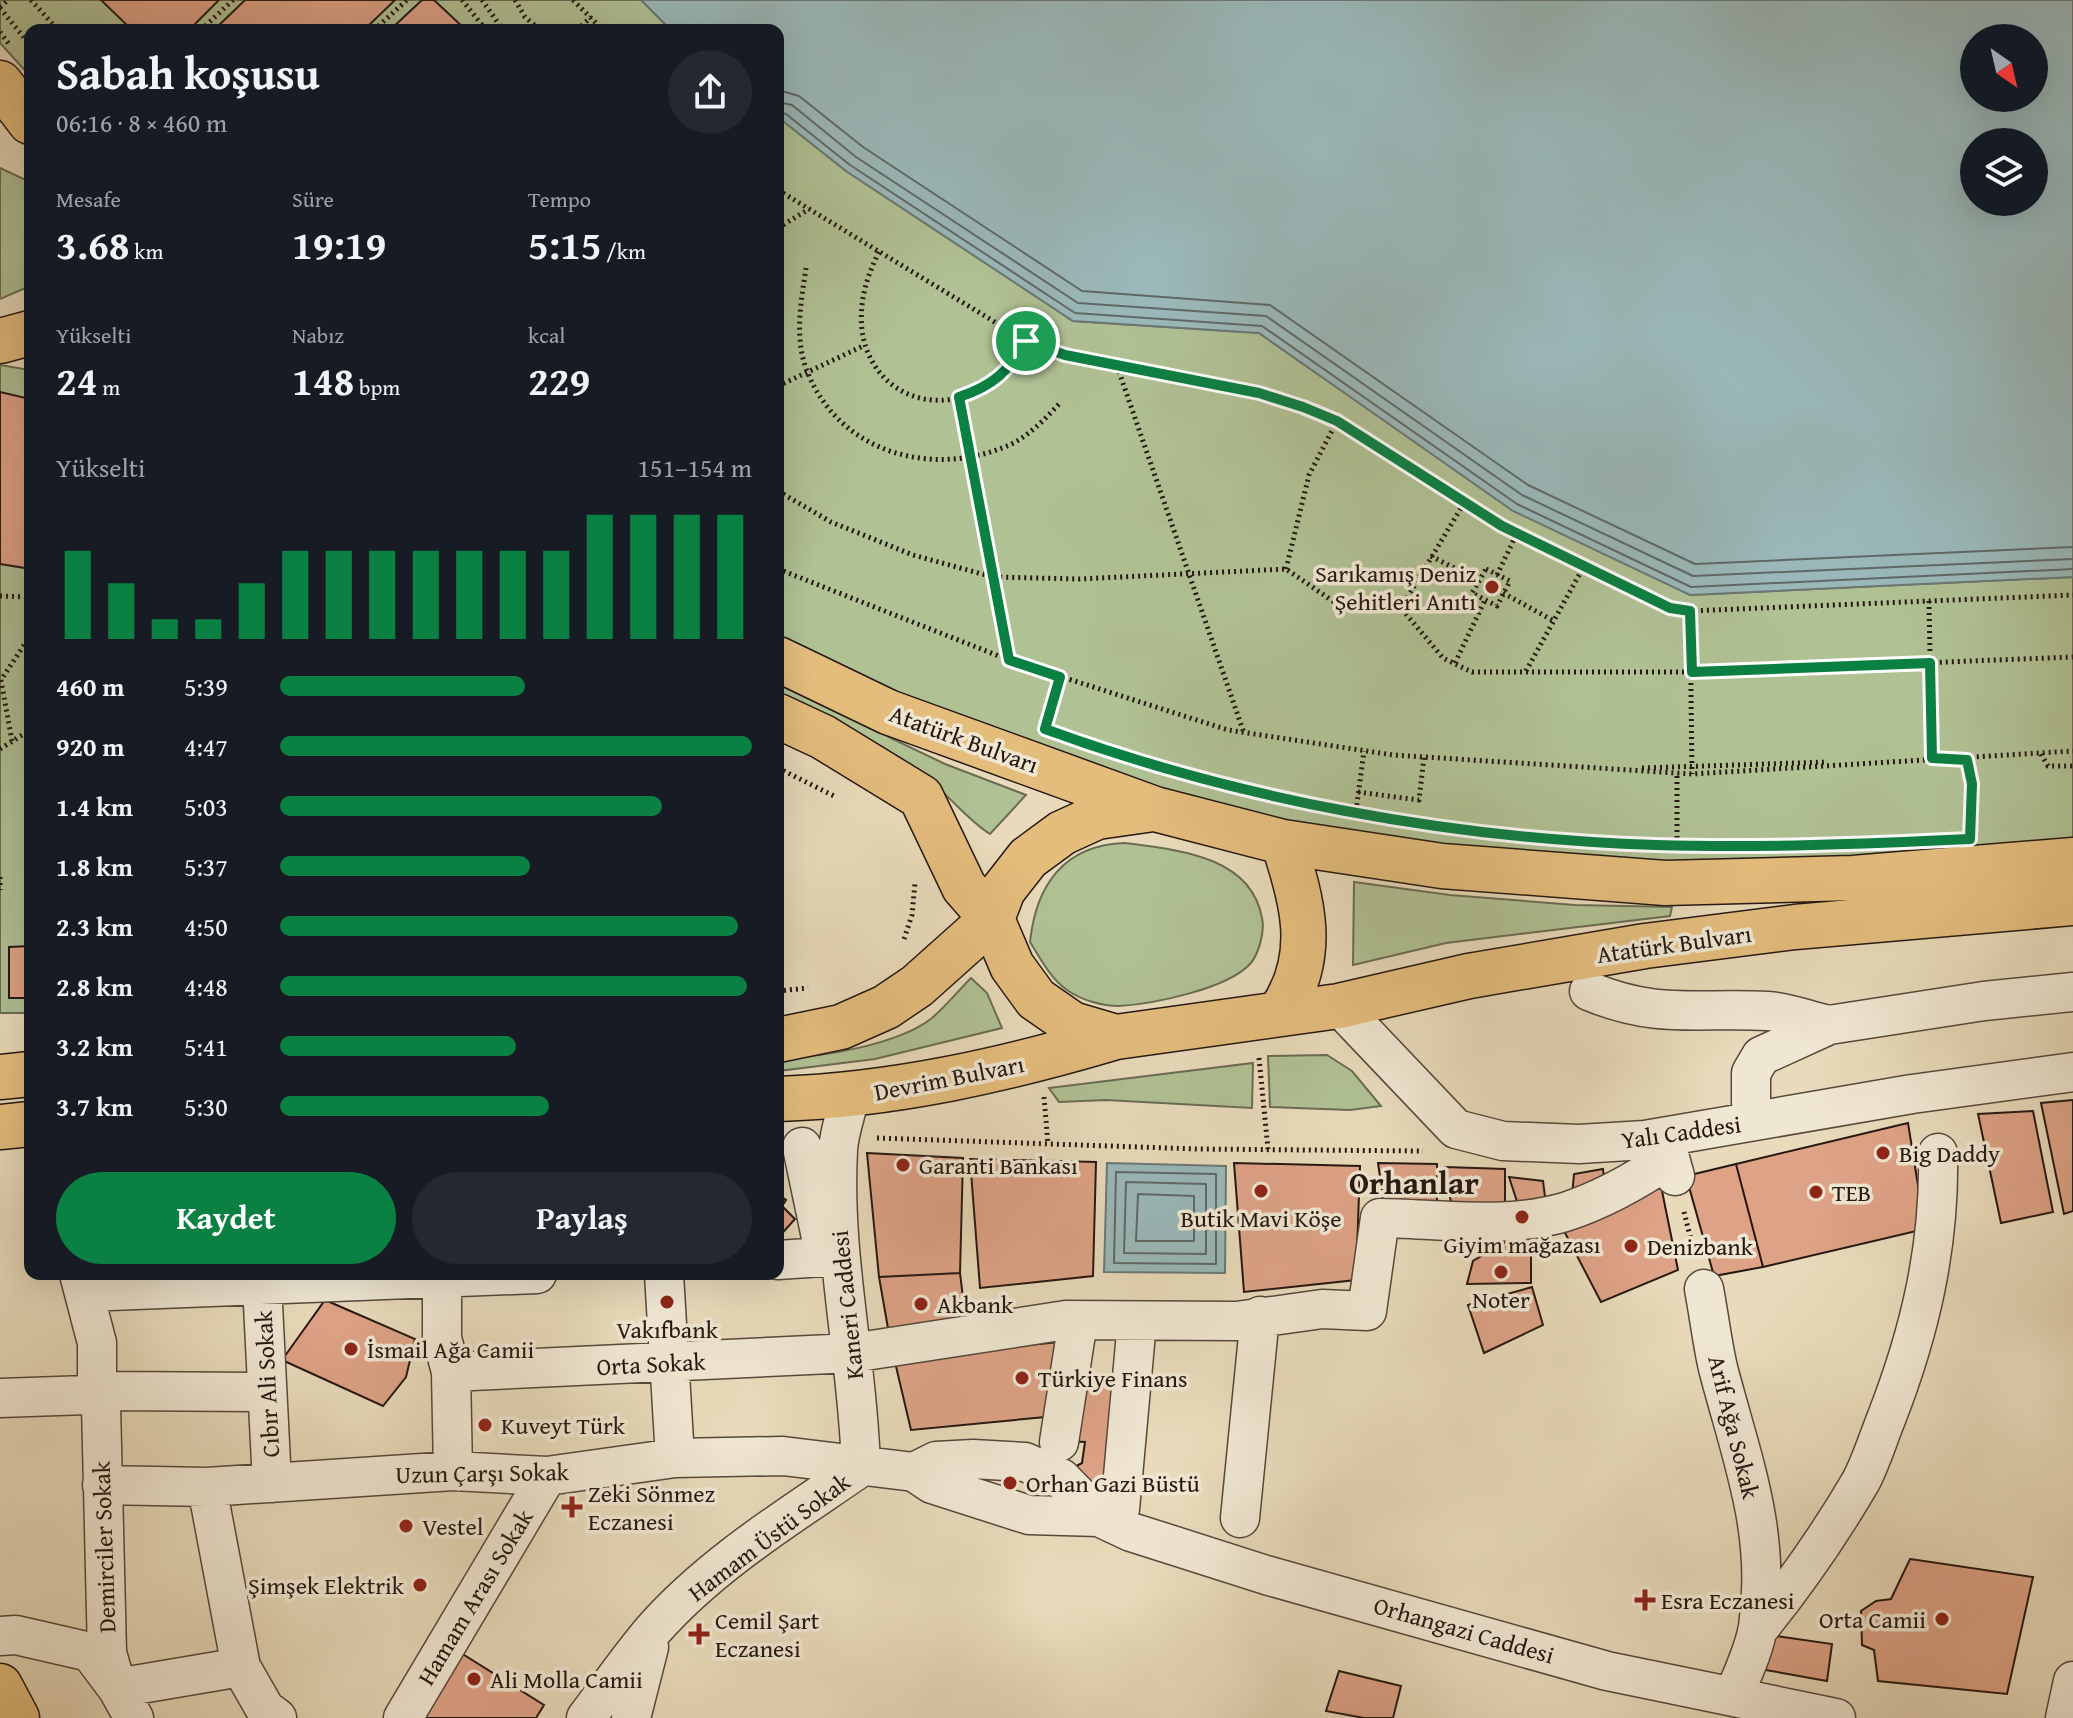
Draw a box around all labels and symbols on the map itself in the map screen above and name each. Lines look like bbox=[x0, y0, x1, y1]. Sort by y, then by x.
north arrow bbox=[1960, 24, 2048, 112]
pin bbox=[992, 307, 1060, 375]
place label: Sarıkamış Deniz Şehitleri Anıtı bbox=[1315, 556, 1476, 619]
marker: Sarıkamış Deniz Şehitleri Anıtı bbox=[1483, 578, 1501, 596]
street label: Atatürk Bulvarı bbox=[885, 696, 1044, 782]
street label: Atatürk Bulvarı bbox=[1594, 916, 1754, 972]
street label: Devrim Bulvarı bbox=[871, 1046, 1027, 1110]
street label: Yalı Caddesi bbox=[1619, 1106, 1743, 1158]
place label: Big Daddy bbox=[1899, 1136, 2000, 1171]
marker: Big Daddy bbox=[1874, 1144, 1892, 1162]
place label: Garanti Bankası bbox=[919, 1148, 1078, 1183]
marker: Garanti Bankası bbox=[894, 1156, 912, 1174]
district label: Orhanlar bbox=[1349, 1159, 1479, 1206]
place label: TEB bbox=[1832, 1175, 1871, 1210]
marker: Butik Mavi Köşe bbox=[1252, 1182, 1270, 1200]
marker: TEB bbox=[1807, 1183, 1825, 1201]
place label: Butik Mavi Köşe bbox=[1180, 1201, 1342, 1236]
marker: Giyim mağazası bbox=[1513, 1208, 1531, 1226]
place label: Giyim mağazası bbox=[1444, 1227, 1601, 1262]
street label: Kaneri Caddesi bbox=[822, 1228, 872, 1381]
place label: Denizbank bbox=[1647, 1229, 1754, 1264]
marker: Denizbank bbox=[1622, 1237, 1640, 1255]
marker: Noter bbox=[1492, 1263, 1510, 1281]
place label: Noter bbox=[1472, 1282, 1530, 1317]
place label: Akbank bbox=[937, 1287, 1014, 1322]
marker: Vakıfbank bbox=[658, 1293, 676, 1311]
marker: Akbank bbox=[912, 1295, 930, 1313]
street label: Cıbır Ali Sokak bbox=[246, 1309, 288, 1458]
place label: Vakıfbank bbox=[616, 1312, 719, 1347]
place label: İsmail Ağa Camii bbox=[367, 1332, 534, 1367]
marker: İsmail Ağa Camii bbox=[342, 1340, 360, 1358]
street label: Orta Sokak bbox=[596, 1344, 707, 1384]
street label: Arif Ağa Sokak bbox=[1699, 1351, 1769, 1503]
place label: Türkiye Finans bbox=[1038, 1361, 1188, 1396]
marker: Türkiye Finans bbox=[1013, 1369, 1031, 1387]
place label: Kuveyt Türk bbox=[501, 1408, 626, 1443]
marker: Kuveyt Türk bbox=[476, 1416, 494, 1434]
street label: Uzun Çarşı Sokak bbox=[395, 1454, 570, 1492]
street label: Demirciler Sokak bbox=[83, 1460, 124, 1634]
street label: Hamam Üstü Sokak bbox=[681, 1464, 858, 1610]
place label: Orhan Gazi Büstü bbox=[1026, 1466, 1200, 1501]
marker: Orhan Gazi Büstü bbox=[1001, 1474, 1019, 1492]
place label: Zeki Sönmez Eczanesi bbox=[588, 1476, 715, 1539]
marker: Zeki Sönmez Eczanesi bbox=[563, 1498, 581, 1516]
street label: Hamam Arası Sokak bbox=[409, 1502, 542, 1692]
place label: Vestel bbox=[422, 1509, 484, 1544]
marker: Vestel bbox=[397, 1517, 415, 1535]
place label: Şimşek Elektrik bbox=[248, 1568, 405, 1603]
marker: Şimşek Elektrik bbox=[411, 1576, 429, 1594]
place label: Esra Eczanesi bbox=[1661, 1583, 1795, 1618]
street label: Orhangazi Caddesi bbox=[1370, 1588, 1559, 1673]
marker: Esra Eczanesi bbox=[1636, 1591, 1654, 1609]
place label: Orta Camii bbox=[1819, 1602, 1926, 1637]
place label: Cemil Şart Eczanesi bbox=[715, 1603, 820, 1666]
marker: Orta Camii bbox=[1933, 1610, 1951, 1628]
marker: Cemil Şart Eczanesi bbox=[690, 1625, 708, 1643]
place label: Ali Molla Camii bbox=[490, 1662, 643, 1697]
marker: Ali Molla Camii bbox=[465, 1670, 483, 1688]

